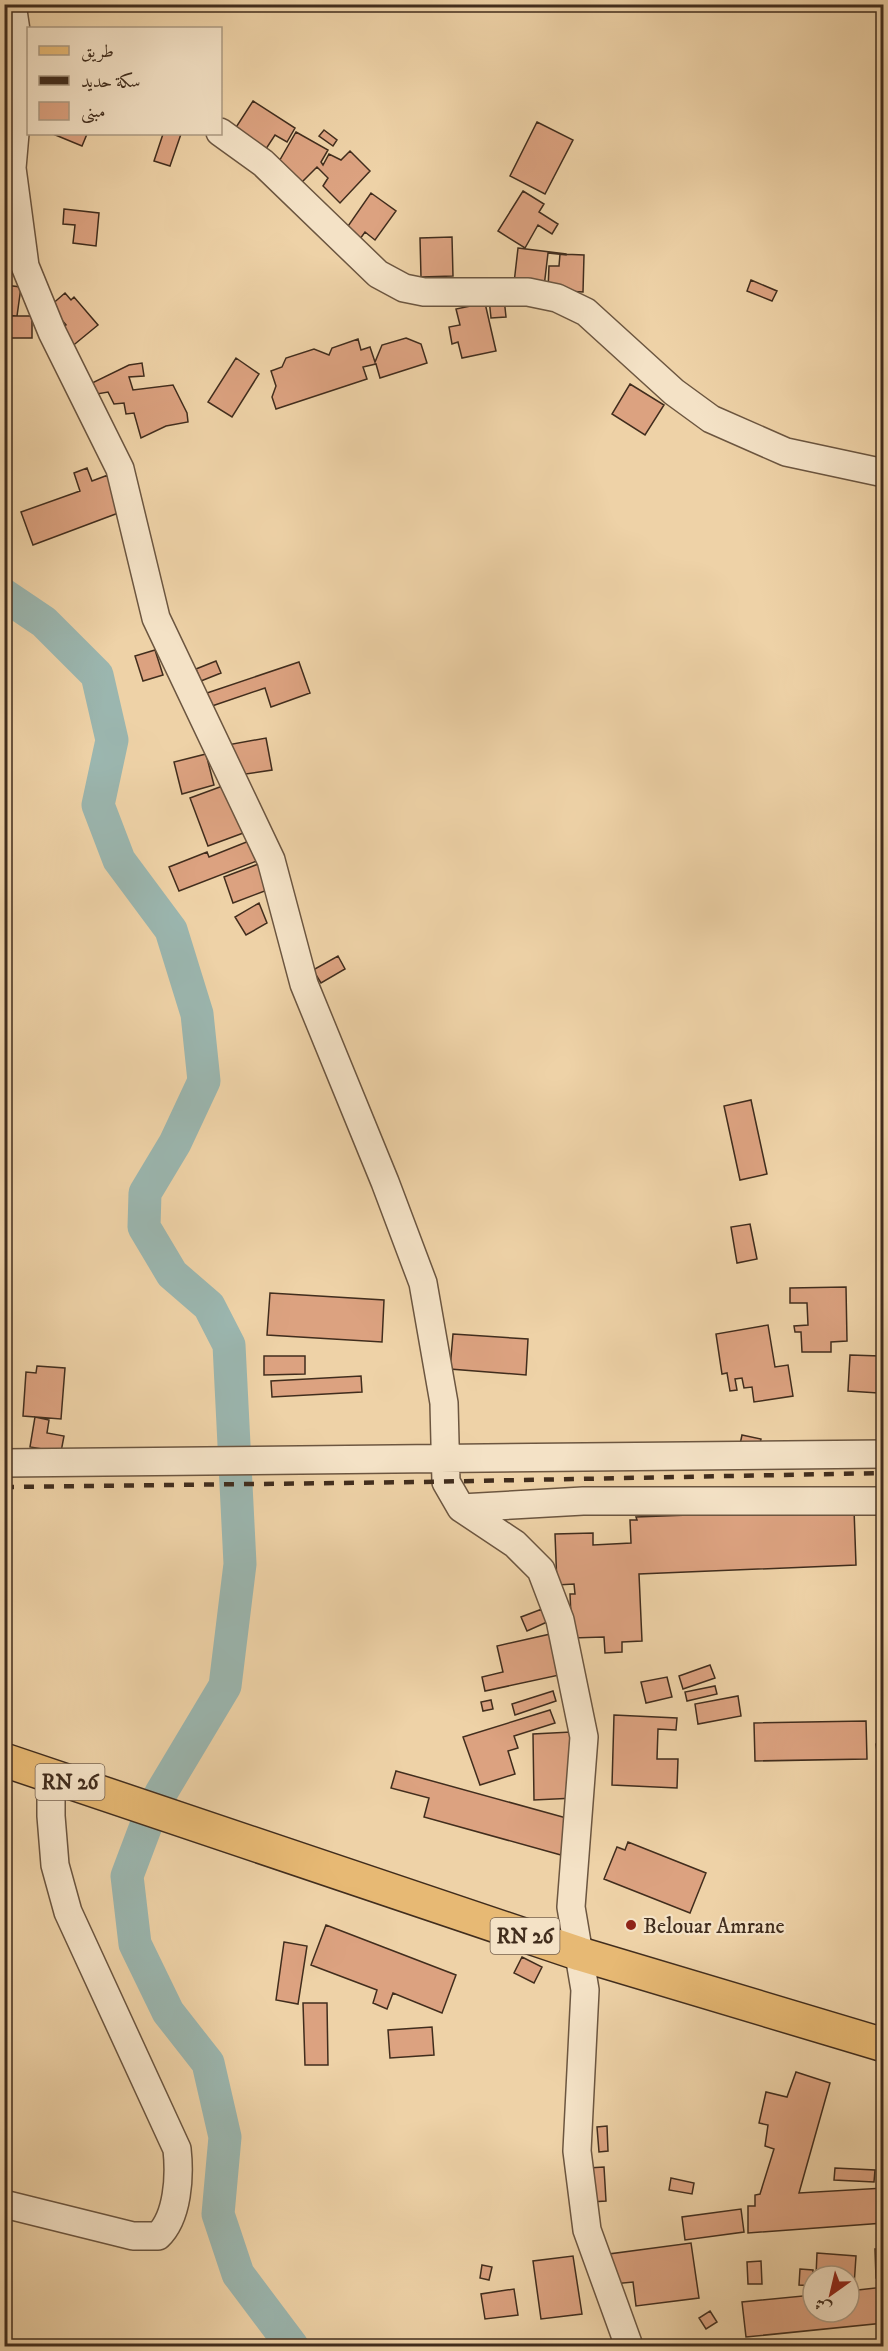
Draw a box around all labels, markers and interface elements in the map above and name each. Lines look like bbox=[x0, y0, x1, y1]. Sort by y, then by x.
legend bbox=[27, 27, 222, 135]
text: طريق bbox=[81, 41, 114, 63]
text: سكة حديد bbox=[81, 71, 141, 93]
text: مبنى bbox=[81, 101, 106, 124]
road number: RN 26 bbox=[36, 1764, 104, 1800]
place label: Belouar Amrane bbox=[643, 1913, 785, 1940]
road number: RN 26 bbox=[490, 1918, 560, 1954]
marker: Belouar Amrane bbox=[624, 1918, 638, 1932]
north arrow bbox=[801, 2264, 861, 2324]
text: ش bbox=[811, 2293, 835, 2318]

